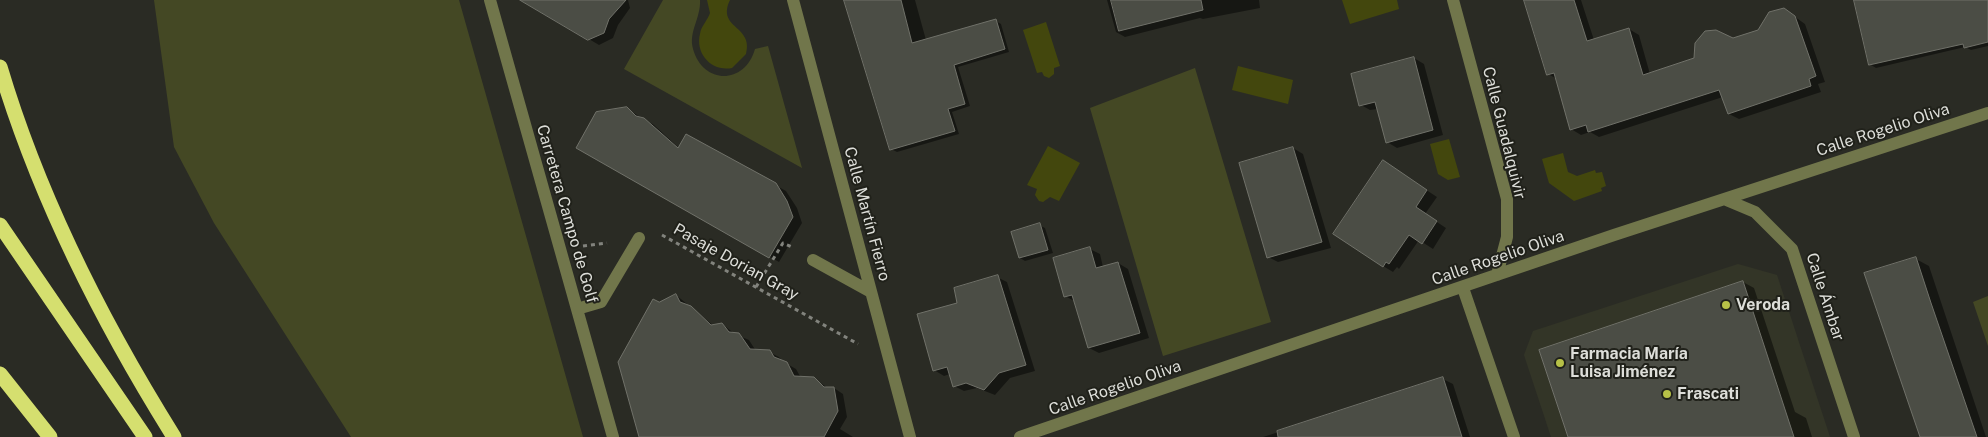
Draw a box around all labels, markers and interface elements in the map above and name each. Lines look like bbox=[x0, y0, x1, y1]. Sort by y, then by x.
street label: Calle Guadalquivir bbox=[1478, 65, 1530, 201]
street label: Calle Rogelio Oliva bbox=[1814, 99, 1952, 161]
street label: Carretera Campo de Golf bbox=[532, 123, 602, 305]
street label: Calle Martín Fierro bbox=[840, 145, 894, 283]
street label: Pasaje Dorian Gray bbox=[670, 220, 802, 304]
street label: Calle Rogelio Oliva bbox=[1429, 226, 1567, 290]
street label: Calle Ámbar bbox=[1802, 251, 1848, 343]
place label: Veroda bbox=[1736, 295, 1790, 315]
marker: Veroda bbox=[1720, 299, 1732, 311]
place label: Farmacia María Luisa Jiménez bbox=[1570, 344, 1688, 382]
street label: Calle Rogelio Oliva bbox=[1046, 356, 1184, 420]
marker: Farmacia María Luisa Jiménez bbox=[1554, 357, 1566, 369]
place label: Frascati bbox=[1677, 384, 1739, 404]
marker: Frascati bbox=[1661, 388, 1673, 400]

